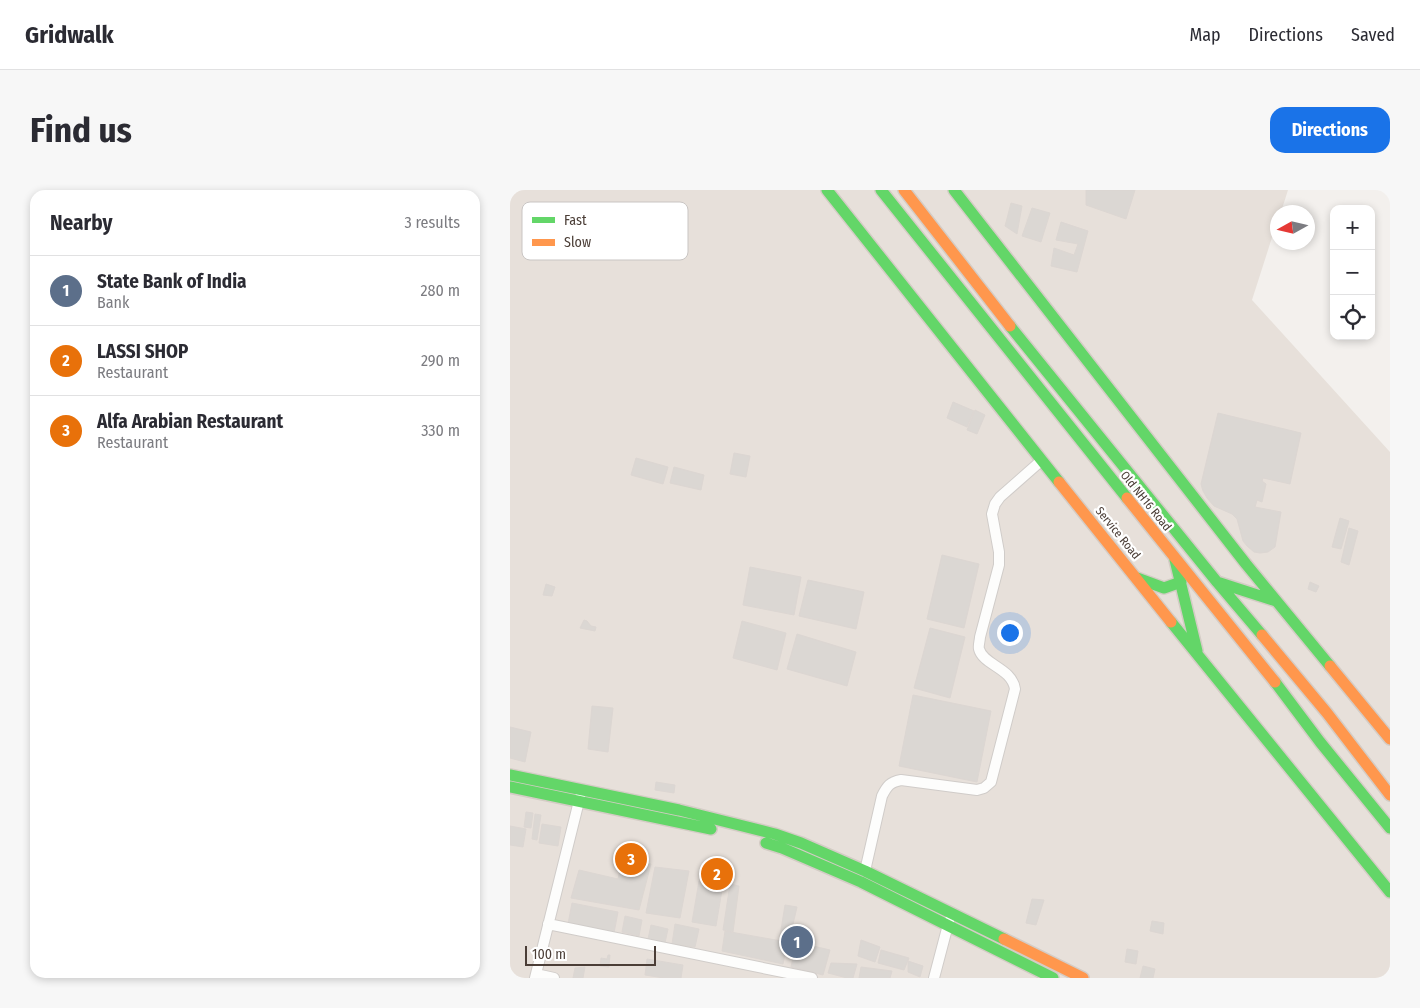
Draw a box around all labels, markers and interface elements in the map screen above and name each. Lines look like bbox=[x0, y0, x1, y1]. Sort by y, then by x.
text: Gridwalk bbox=[25, 21, 114, 49]
text: Map bbox=[1189, 24, 1221, 46]
text: Directions bbox=[1249, 24, 1323, 46]
text: Saved bbox=[1351, 24, 1395, 46]
button: Directions bbox=[1270, 107, 1390, 153]
text: Find us bbox=[30, 109, 132, 151]
legend bbox=[522, 202, 688, 260]
north arrow bbox=[1270, 205, 1315, 250]
map controls bbox=[1330, 205, 1375, 340]
button: + bbox=[1330, 205, 1375, 250]
text: Nearby bbox=[50, 210, 112, 236]
text: Fast bbox=[564, 212, 587, 229]
text: 3 results bbox=[404, 213, 460, 232]
text: Slow bbox=[564, 234, 591, 251]
button: − bbox=[1330, 250, 1375, 295]
text: State Bank of India bbox=[97, 270, 247, 293]
text: 1 bbox=[63, 281, 69, 300]
text: 280 m bbox=[421, 281, 460, 300]
text: Bank bbox=[97, 293, 129, 312]
button: locate bbox=[1330, 295, 1375, 340]
text: LASSI SHOP bbox=[97, 340, 188, 363]
text: 2 bbox=[62, 351, 70, 370]
text: 290 m bbox=[421, 351, 460, 370]
text: Restaurant bbox=[97, 363, 168, 382]
text: Alfa Arabian Restaurant bbox=[97, 410, 283, 433]
text: 3 bbox=[62, 421, 70, 440]
text: 330 m bbox=[421, 421, 460, 440]
text: Restaurant bbox=[97, 433, 168, 452]
street label: Old NH16 Road bbox=[1118, 468, 1174, 534]
street label: Service Road bbox=[1093, 504, 1143, 562]
your location bbox=[997, 620, 1023, 646]
pin: 3 bbox=[615, 840, 647, 878]
pin: 2 bbox=[701, 855, 733, 893]
pin: 1 bbox=[781, 923, 813, 961]
scale bar bbox=[525, 943, 656, 966]
text: 100 m bbox=[532, 946, 566, 963]

